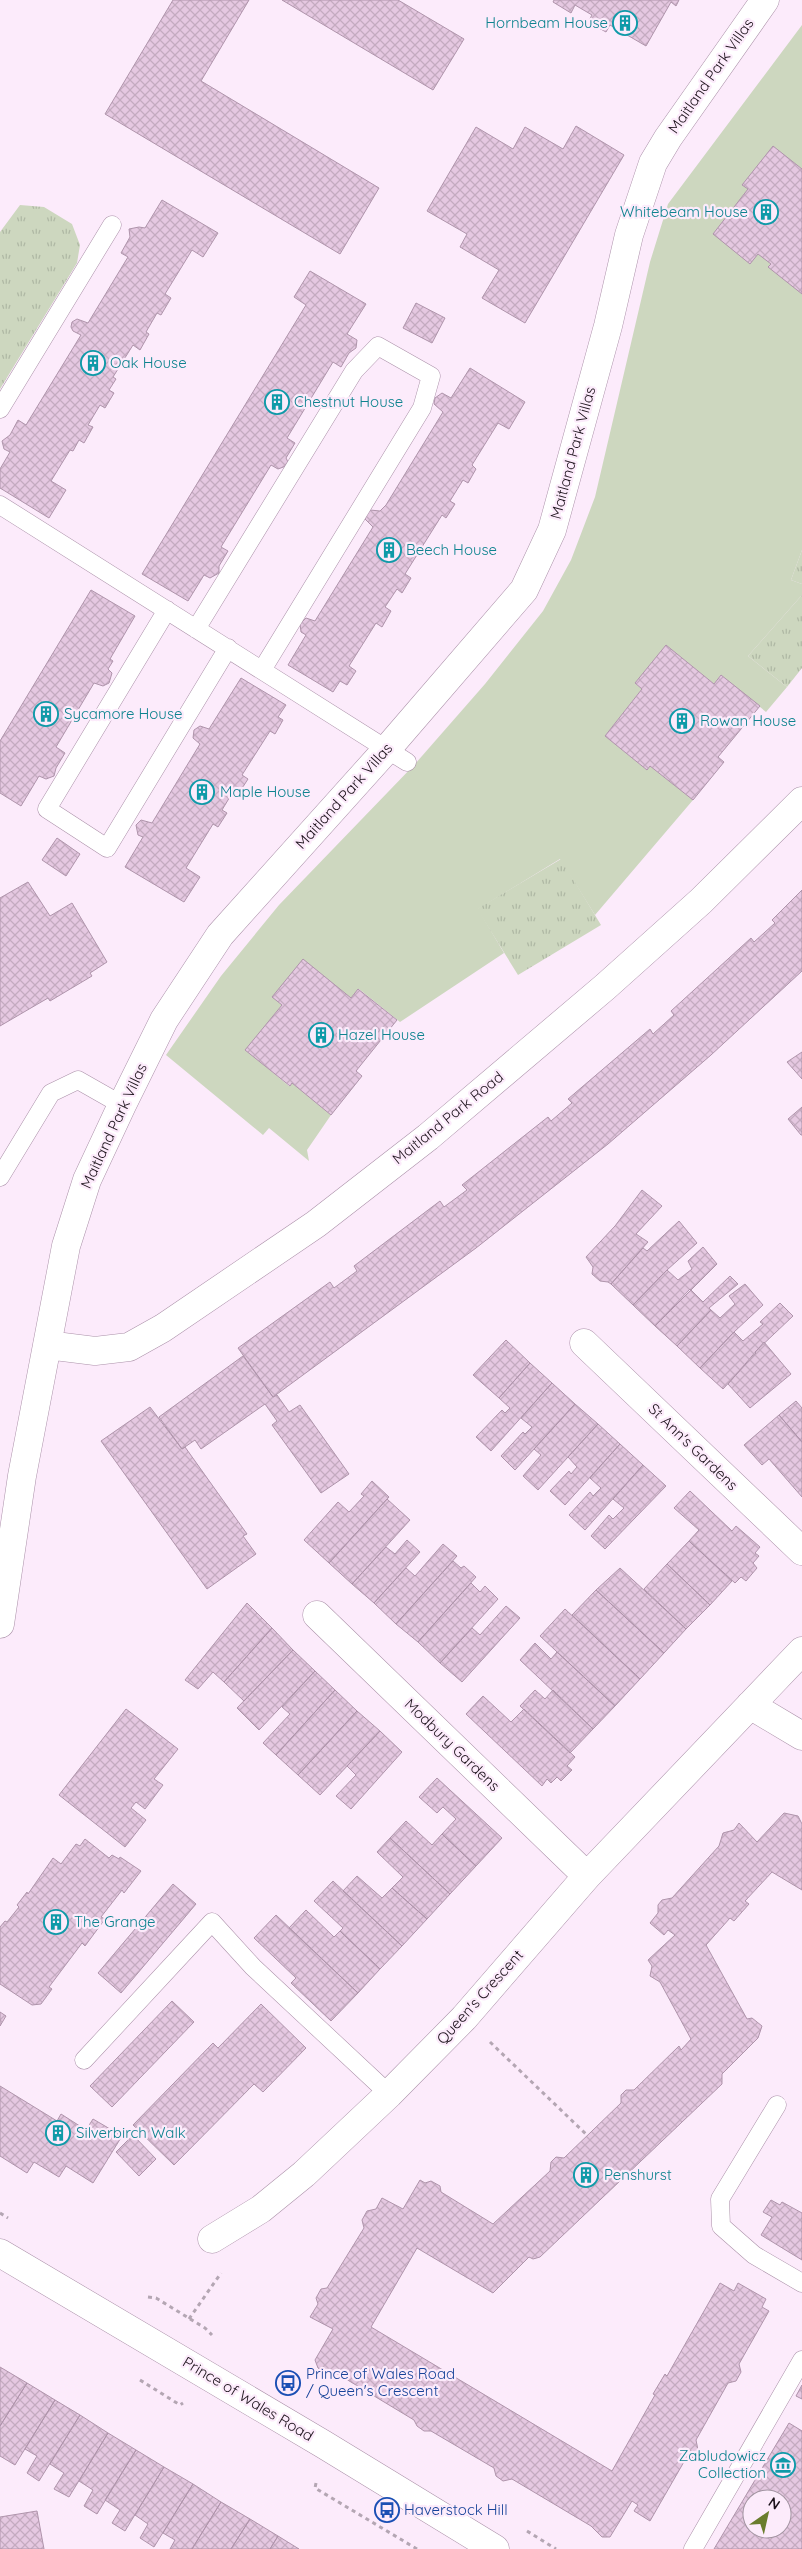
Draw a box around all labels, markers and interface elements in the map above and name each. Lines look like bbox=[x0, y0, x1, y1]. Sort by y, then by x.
building icon: Hornbeam House bbox=[612, 10, 638, 36]
place label: Hornbeam House bbox=[485, 13, 608, 32]
street label: Maitland Park Villas bbox=[664, 14, 757, 137]
building icon: Whitebeam House bbox=[753, 199, 779, 225]
place label: Whitebeam House bbox=[620, 202, 748, 221]
building icon: Oak House bbox=[80, 350, 106, 376]
place label: Oak House bbox=[110, 353, 187, 372]
street label: Maitland Park Villas bbox=[546, 385, 599, 521]
building icon: Chestnut House bbox=[264, 389, 290, 415]
place label: Chestnut House bbox=[294, 392, 403, 411]
building icon: Beech House bbox=[376, 537, 402, 563]
place label: Beech House bbox=[406, 540, 497, 559]
building icon: Sycamore House bbox=[33, 701, 59, 727]
place label: Sycamore House bbox=[64, 704, 182, 723]
building icon: Rowan House bbox=[669, 708, 695, 734]
place label: Rowan House bbox=[700, 711, 796, 730]
street label: Maitland Park Villas bbox=[291, 739, 396, 853]
building icon: Maple House bbox=[189, 779, 215, 805]
place label: Maple House bbox=[220, 782, 310, 801]
building icon: Hazel House bbox=[308, 1022, 334, 1048]
place label: Hazel House bbox=[338, 1025, 425, 1044]
street label: Maitland Park Villas bbox=[76, 1060, 151, 1192]
street label: Maitland Park Road bbox=[388, 1067, 507, 1168]
street label: St Ann's Gardens bbox=[645, 1399, 742, 1494]
street label: Modbury Gardens bbox=[401, 1694, 504, 1795]
building icon: The Grange bbox=[43, 1909, 69, 1935]
place label: The Grange bbox=[74, 1912, 155, 1931]
street label: Queen's Crescent bbox=[432, 1946, 527, 2048]
building icon: Silverbirch Walk bbox=[45, 2120, 71, 2146]
place label: Silverbirch Walk bbox=[76, 2123, 186, 2142]
building icon: Penshurst bbox=[573, 2162, 599, 2188]
place label: Penshurst bbox=[604, 2165, 672, 2184]
street label: Prince of Wales Road bbox=[179, 2352, 317, 2445]
place label: Prince of Wales Road / Queen's Crescent bbox=[306, 2364, 455, 2400]
bus stop icon: Prince of Wales Road / Queen's Crescent bbox=[275, 2370, 301, 2396]
place label: Zabludowicz Collection bbox=[679, 2446, 766, 2482]
museum icon: Zabludowicz Collection bbox=[770, 2452, 796, 2478]
north arrow bbox=[742, 2489, 792, 2539]
text: N bbox=[765, 2493, 784, 2514]
bus stop icon: Haverstock Hill bbox=[374, 2497, 400, 2523]
place label: Haverstock Hill bbox=[404, 2500, 508, 2519]

